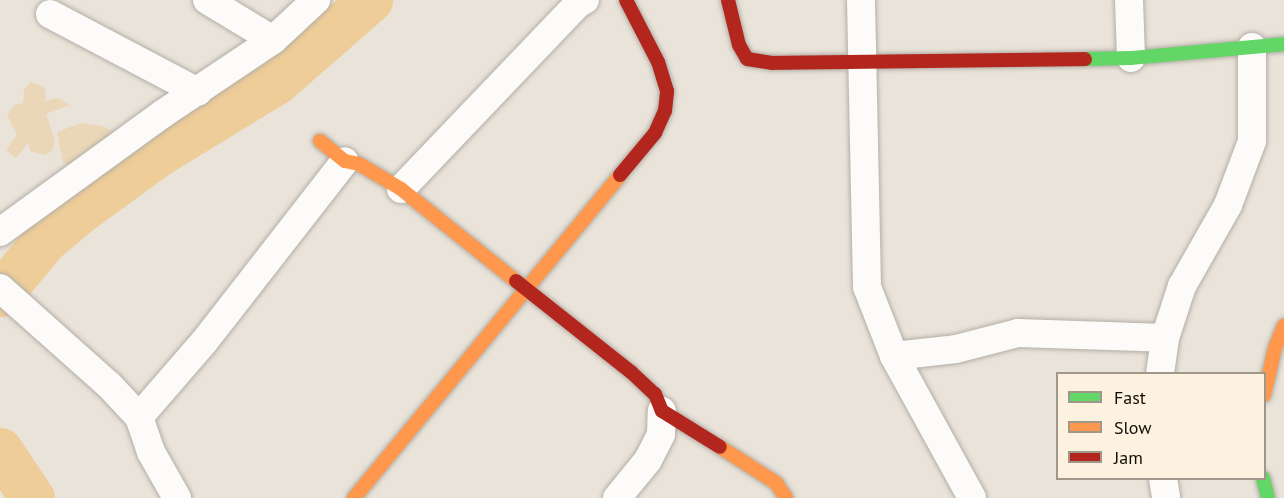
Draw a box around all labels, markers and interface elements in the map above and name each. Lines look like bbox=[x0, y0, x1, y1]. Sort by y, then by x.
legend bbox=[1056, 372, 1266, 480]
text: Fast bbox=[1114, 386, 1146, 409]
text: Slow bbox=[1114, 416, 1152, 439]
text: Jam bbox=[1114, 446, 1143, 469]

